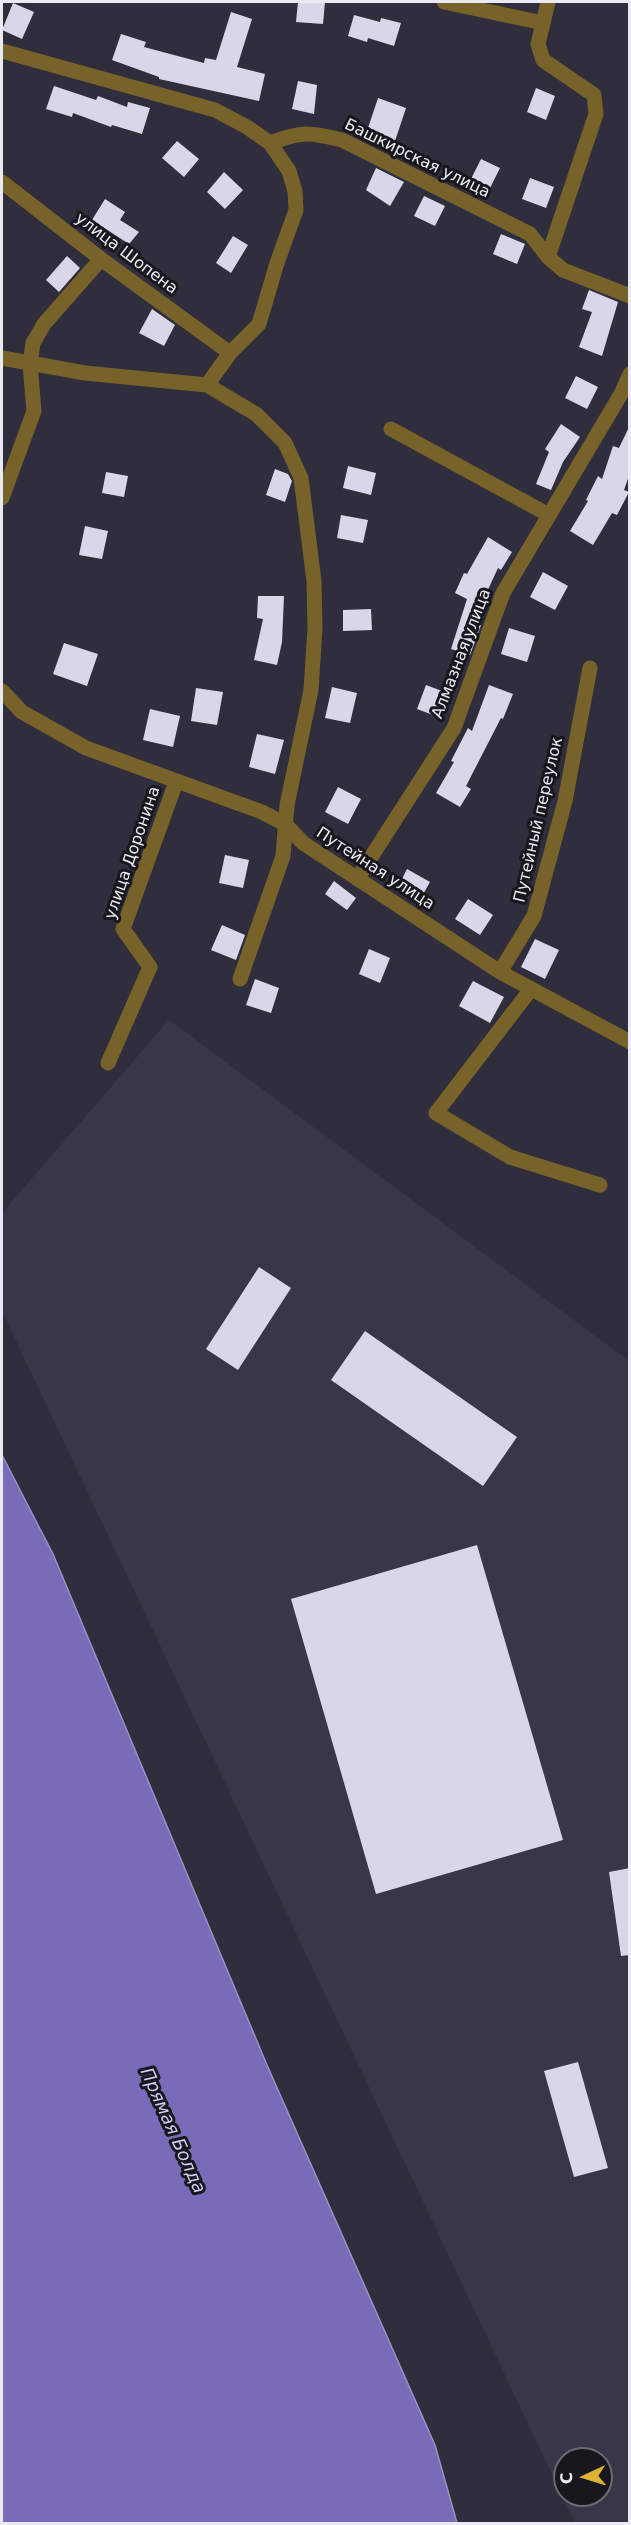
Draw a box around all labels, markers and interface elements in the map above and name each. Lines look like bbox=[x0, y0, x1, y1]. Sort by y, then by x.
street label: Башкирская улица bbox=[341, 115, 493, 203]
street label: улица Шопена bbox=[71, 209, 181, 299]
street label: Алмазная улица bbox=[428, 586, 496, 722]
street label: Путейный переулок bbox=[511, 735, 567, 905]
street label: улица Доронина bbox=[101, 784, 165, 922]
street label: Путейная улица bbox=[312, 824, 438, 914]
water label: Прямая Болда bbox=[135, 2065, 209, 2197]
north arrow bbox=[553, 2447, 613, 2507]
text: С bbox=[557, 2472, 576, 2485]

